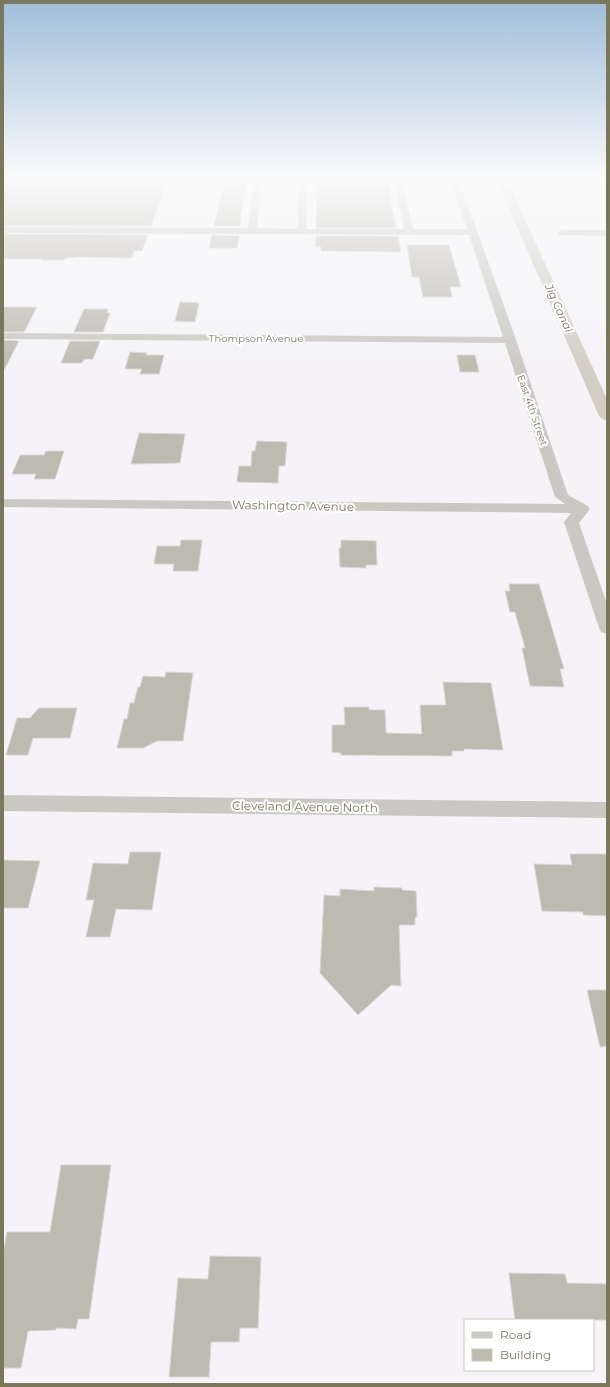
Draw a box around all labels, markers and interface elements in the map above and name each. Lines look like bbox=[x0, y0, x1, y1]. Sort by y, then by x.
water label: Jig Canal bbox=[542, 281, 576, 335]
street label: Thompson Avenue bbox=[209, 332, 303, 345]
street label: East 4th Street bbox=[514, 373, 551, 447]
street label: Washington Avenue bbox=[232, 497, 354, 514]
street label: Cleveland Avenue North bbox=[232, 798, 378, 815]
legend bbox=[464, 1319, 594, 1371]
text: Road bbox=[500, 1327, 531, 1342]
text: Building bbox=[500, 1347, 551, 1362]

